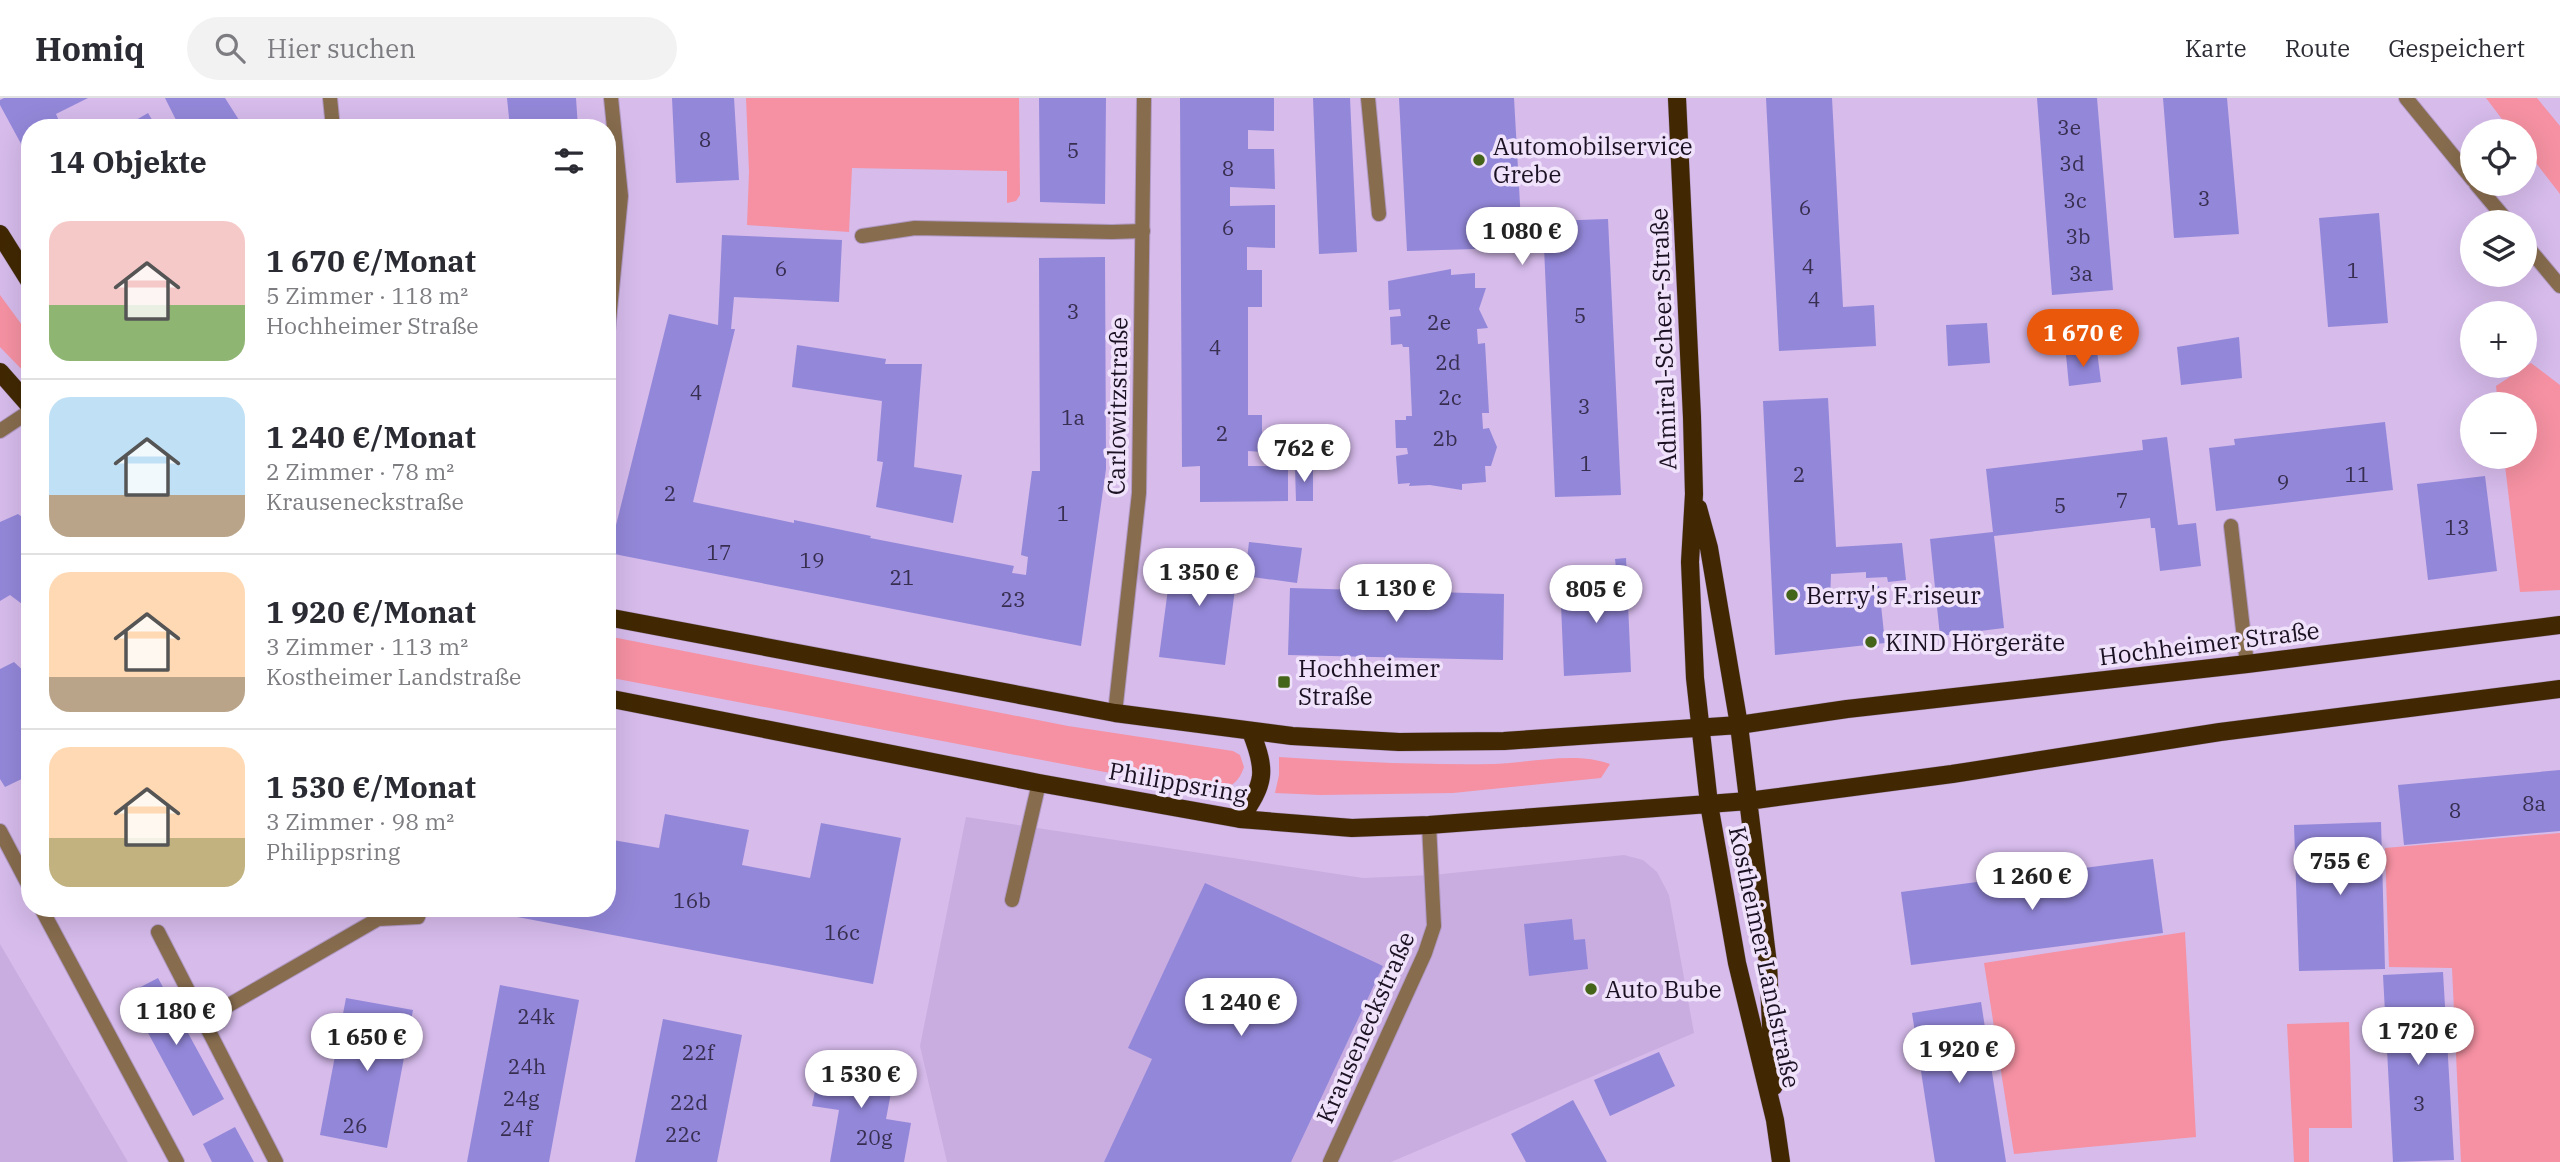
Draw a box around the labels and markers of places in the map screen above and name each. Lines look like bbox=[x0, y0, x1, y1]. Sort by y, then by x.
place label: Automobilservice Grebe bbox=[1493, 130, 1693, 190]
marker: Automobilservice Grebe bbox=[1471, 152, 1487, 168]
pin: 1 080 € bbox=[1457, 208, 1587, 267]
pin: 1 670 € bbox=[2018, 310, 2148, 369]
pin: 762 € bbox=[1255, 424, 1353, 484]
pin: 1 350 € bbox=[1134, 548, 1264, 608]
pin: 1 130 € bbox=[1331, 564, 1461, 624]
pin: 805 € bbox=[1547, 566, 1645, 625]
place label: Berry's F.riseur bbox=[1806, 579, 1981, 611]
marker: Berry's F.riseur bbox=[1784, 587, 1800, 603]
place label: KIND Hörgeräte bbox=[1885, 626, 2065, 658]
marker: KIND Hörgeräte bbox=[1863, 634, 1879, 650]
place label: Hochheimer Straße bbox=[1298, 652, 1440, 712]
marker: Hochheimer Straße bbox=[1276, 674, 1292, 690]
pin: 755 € bbox=[2291, 838, 2389, 897]
pin: 1 260 € bbox=[1967, 852, 2097, 912]
place label: Auto Bube bbox=[1605, 973, 1722, 1005]
pin: 1 240 € bbox=[1176, 978, 1306, 1038]
marker: Auto Bube bbox=[1583, 981, 1599, 997]
pin: 1 180 € bbox=[111, 988, 241, 1047]
pin: 1 720 € bbox=[2353, 1007, 2483, 1067]
pin: 1 650 € bbox=[302, 1014, 432, 1073]
pin: 1 920 € bbox=[1894, 1026, 2024, 1085]
pin: 1 530 € bbox=[796, 1051, 926, 1110]

